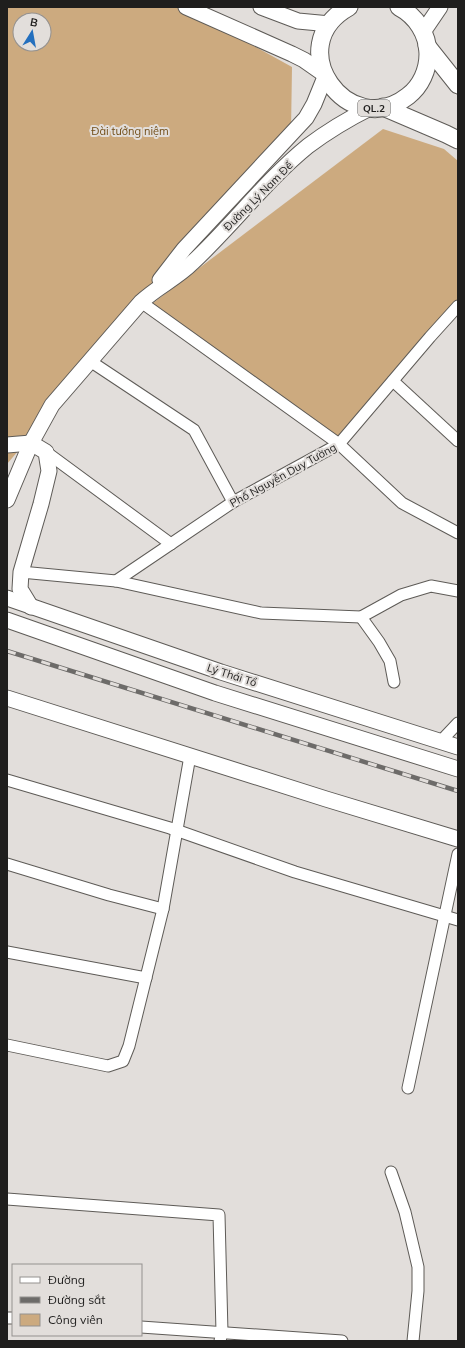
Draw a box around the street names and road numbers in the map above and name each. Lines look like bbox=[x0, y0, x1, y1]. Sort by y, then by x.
road number: QL.2 bbox=[358, 100, 390, 116]
street label: Đường Lý Nam Đế bbox=[220, 158, 296, 234]
street label: Phố Nguyễn Duy Tường bbox=[227, 440, 339, 510]
street label: Lý Thái Tổ bbox=[205, 660, 259, 690]

